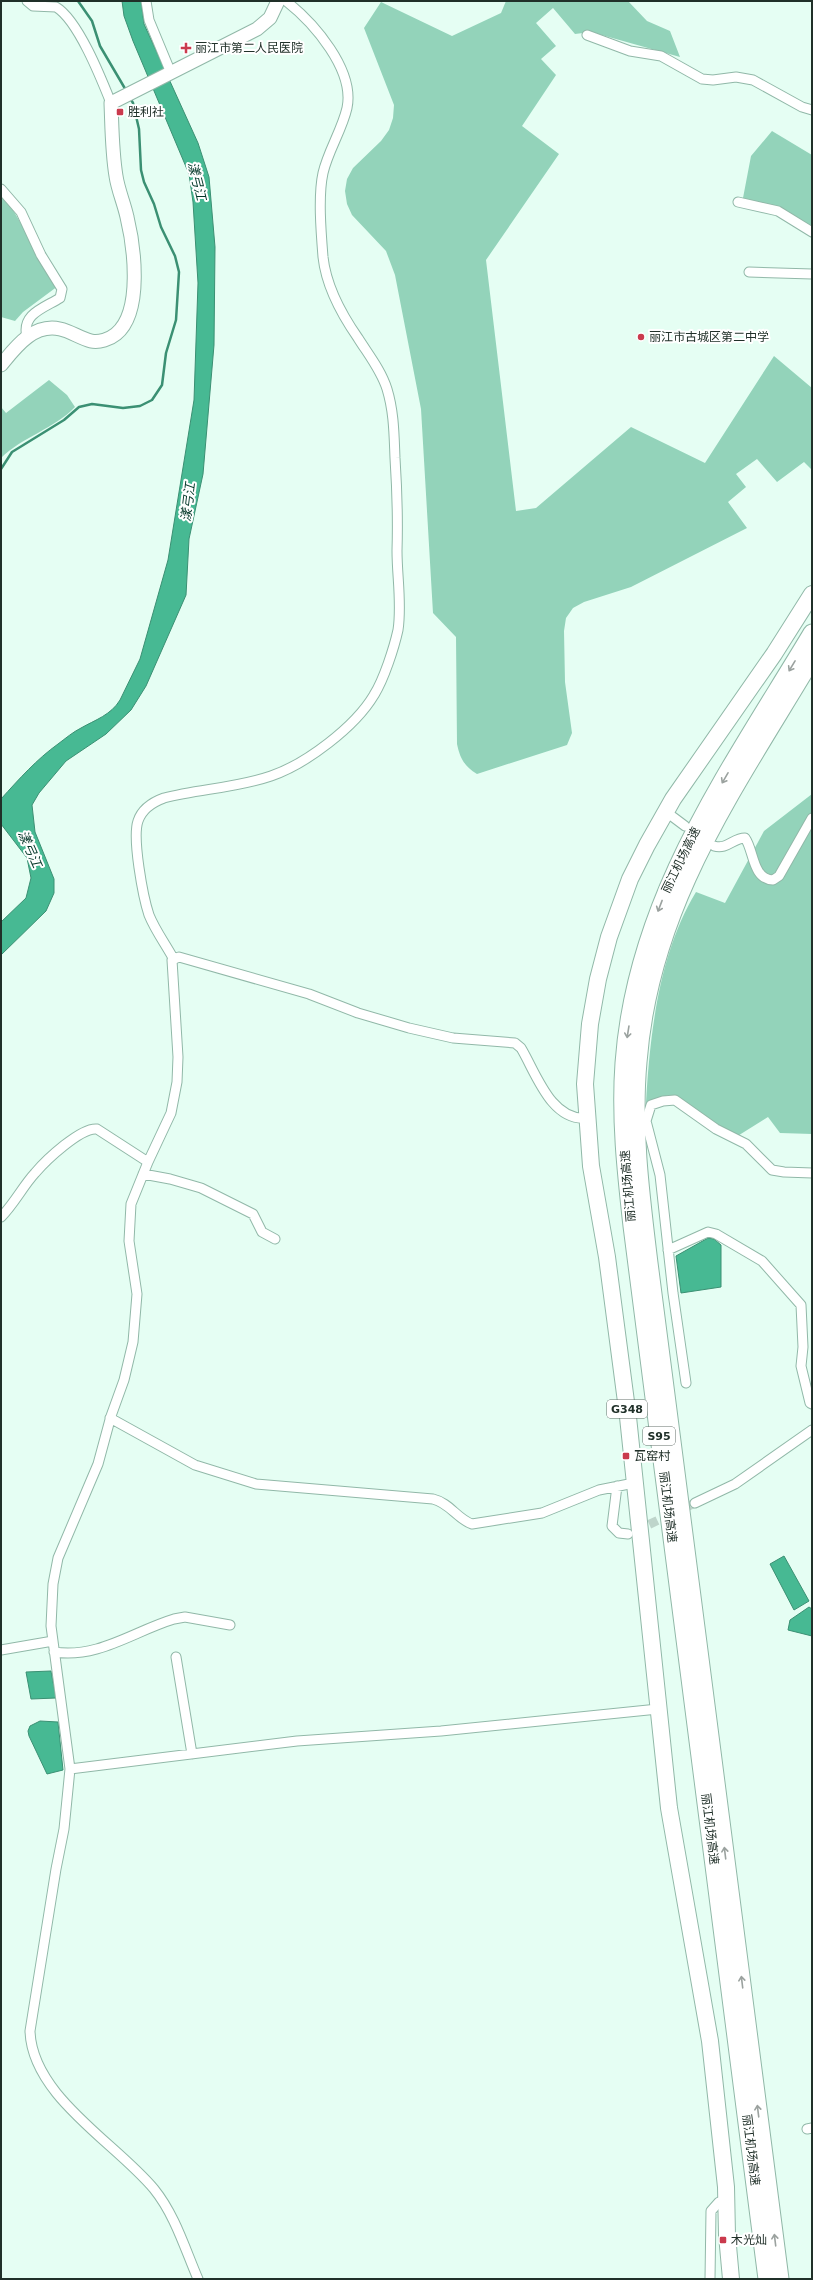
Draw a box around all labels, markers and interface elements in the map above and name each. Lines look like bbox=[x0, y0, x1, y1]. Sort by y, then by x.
place label: 丽江市第二人民医院 bbox=[195, 41, 303, 55]
marker: 丽江市第二人民医院 bbox=[180, 42, 192, 54]
place label: 胜利社 bbox=[128, 105, 164, 119]
marker: 胜利社 bbox=[115, 107, 125, 117]
water label: 漾弓江 bbox=[185, 160, 209, 204]
place label: 丽江市古城区第二中学 bbox=[649, 330, 769, 344]
marker: 丽江市古城区第二中学 bbox=[636, 332, 646, 342]
water label: 漾弓江 bbox=[178, 480, 198, 522]
one-way arrow bbox=[788, 660, 796, 671]
one-way arrow bbox=[720, 771, 728, 783]
street label: 丽江机场高速 bbox=[659, 825, 703, 895]
water label: 漾弓江 bbox=[15, 828, 46, 872]
one-way arrow bbox=[655, 899, 663, 911]
one-way arrow bbox=[624, 1025, 632, 1038]
street label: 丽江机场高速 bbox=[618, 1150, 638, 1222]
road number: G348 bbox=[607, 1400, 647, 1418]
road number: S95 bbox=[643, 1427, 675, 1445]
place label: 瓦窑村 bbox=[634, 1449, 671, 1463]
marker: 瓦窑村 bbox=[621, 1451, 631, 1461]
street label: 丽江机场高速 bbox=[657, 1470, 679, 1544]
street label: 丽江机场高速 bbox=[699, 1792, 721, 1866]
one-way arrow bbox=[721, 1847, 729, 1860]
one-way arrow bbox=[738, 1976, 746, 1989]
one-way arrow bbox=[754, 2105, 762, 2118]
street label: 丽江机场高速 bbox=[740, 2113, 762, 2187]
place label: 木光灿 bbox=[731, 2233, 767, 2247]
one-way arrow bbox=[771, 2234, 779, 2247]
marker: 木光灿 bbox=[718, 2235, 728, 2245]

